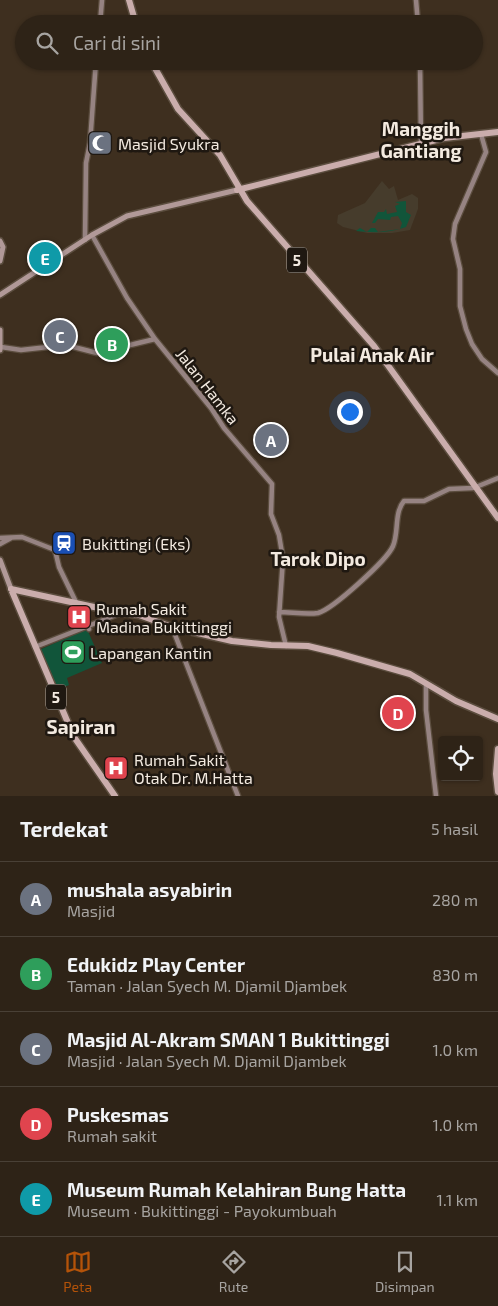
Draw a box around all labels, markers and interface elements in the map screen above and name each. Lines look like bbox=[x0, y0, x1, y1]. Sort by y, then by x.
search box bbox=[15, 15, 483, 70]
icon: search bbox=[33, 29, 61, 57]
text: Cari di sini bbox=[73, 31, 161, 54]
district label: Manggih Gantiang bbox=[381, 117, 461, 162]
mosque icon: Masjid Syukra bbox=[87, 130, 113, 156]
place label: Masjid Syukra bbox=[118, 134, 219, 154]
pin: E bbox=[29, 239, 61, 277]
road number: 5 bbox=[287, 248, 307, 272]
pin: C bbox=[44, 317, 76, 355]
pin: B bbox=[96, 325, 128, 363]
district label: Pulai Anak Air bbox=[310, 343, 434, 366]
street label: Jalan Hamka bbox=[172, 344, 244, 428]
your location bbox=[337, 399, 363, 425]
pin: A bbox=[255, 421, 287, 459]
station icon: Bukittingi (Eks) bbox=[51, 530, 77, 556]
place label: Bukittingi (Eks) bbox=[82, 534, 190, 553]
district label: Tarok Dipo bbox=[270, 547, 366, 570]
place label: Rumah Sakit Madina Bukittinggi bbox=[96, 599, 232, 636]
hospital icon: Rumah Sakit Madina Bukittinggi bbox=[66, 604, 92, 630]
sports icon: Lapangan Kantin bbox=[60, 639, 86, 665]
place label: Lapangan Kantin bbox=[90, 643, 212, 662]
road number: 5 bbox=[46, 684, 66, 710]
pin: D bbox=[382, 694, 414, 732]
district label: Sapiran bbox=[47, 715, 115, 738]
map controls bbox=[438, 736, 483, 781]
button: locate bbox=[438, 736, 483, 781]
place label: Rumah Sakit Otak Dr. M.Hatta bbox=[134, 750, 253, 787]
hospital icon: Rumah Sakit Otak Dr. M.Hatta bbox=[103, 755, 129, 781]
text: Terdekat bbox=[20, 816, 108, 841]
text: 5 hasil bbox=[431, 819, 478, 838]
text: mushala asyabirin bbox=[67, 878, 232, 901]
text: A bbox=[31, 890, 41, 909]
text: 280 m bbox=[432, 890, 478, 909]
text: Masjid bbox=[67, 901, 115, 920]
text: Edukidz Play Center bbox=[67, 953, 245, 976]
text: B bbox=[31, 965, 41, 984]
text: 830 m bbox=[432, 965, 478, 984]
text: Taman · Jalan Syech M. Djamil Djambek bbox=[67, 976, 347, 995]
text: Masjid Al-Akram SMAN 1 Bukittinggi bbox=[67, 1028, 390, 1051]
text: C bbox=[31, 1040, 41, 1059]
text: 1.0 km bbox=[433, 1040, 478, 1059]
text: Masjid · Jalan Syech M. Djamil Djambek bbox=[67, 1051, 347, 1070]
text: Puskesmas bbox=[67, 1103, 169, 1126]
text: D bbox=[31, 1115, 41, 1134]
text: 1.0 km bbox=[433, 1115, 478, 1134]
text: Rumah sakit bbox=[67, 1126, 157, 1145]
text: Museum Rumah Kelahiran Bung Hatta bbox=[67, 1178, 406, 1201]
text: E bbox=[31, 1190, 41, 1209]
text: 1.1 km bbox=[437, 1190, 478, 1209]
text: Museum · Bukittinggi - Payokumbuah bbox=[67, 1201, 337, 1220]
tab: Peta bbox=[63, 1248, 92, 1295]
tab: Rute bbox=[219, 1248, 248, 1295]
tab: Disimpan bbox=[375, 1248, 435, 1295]

